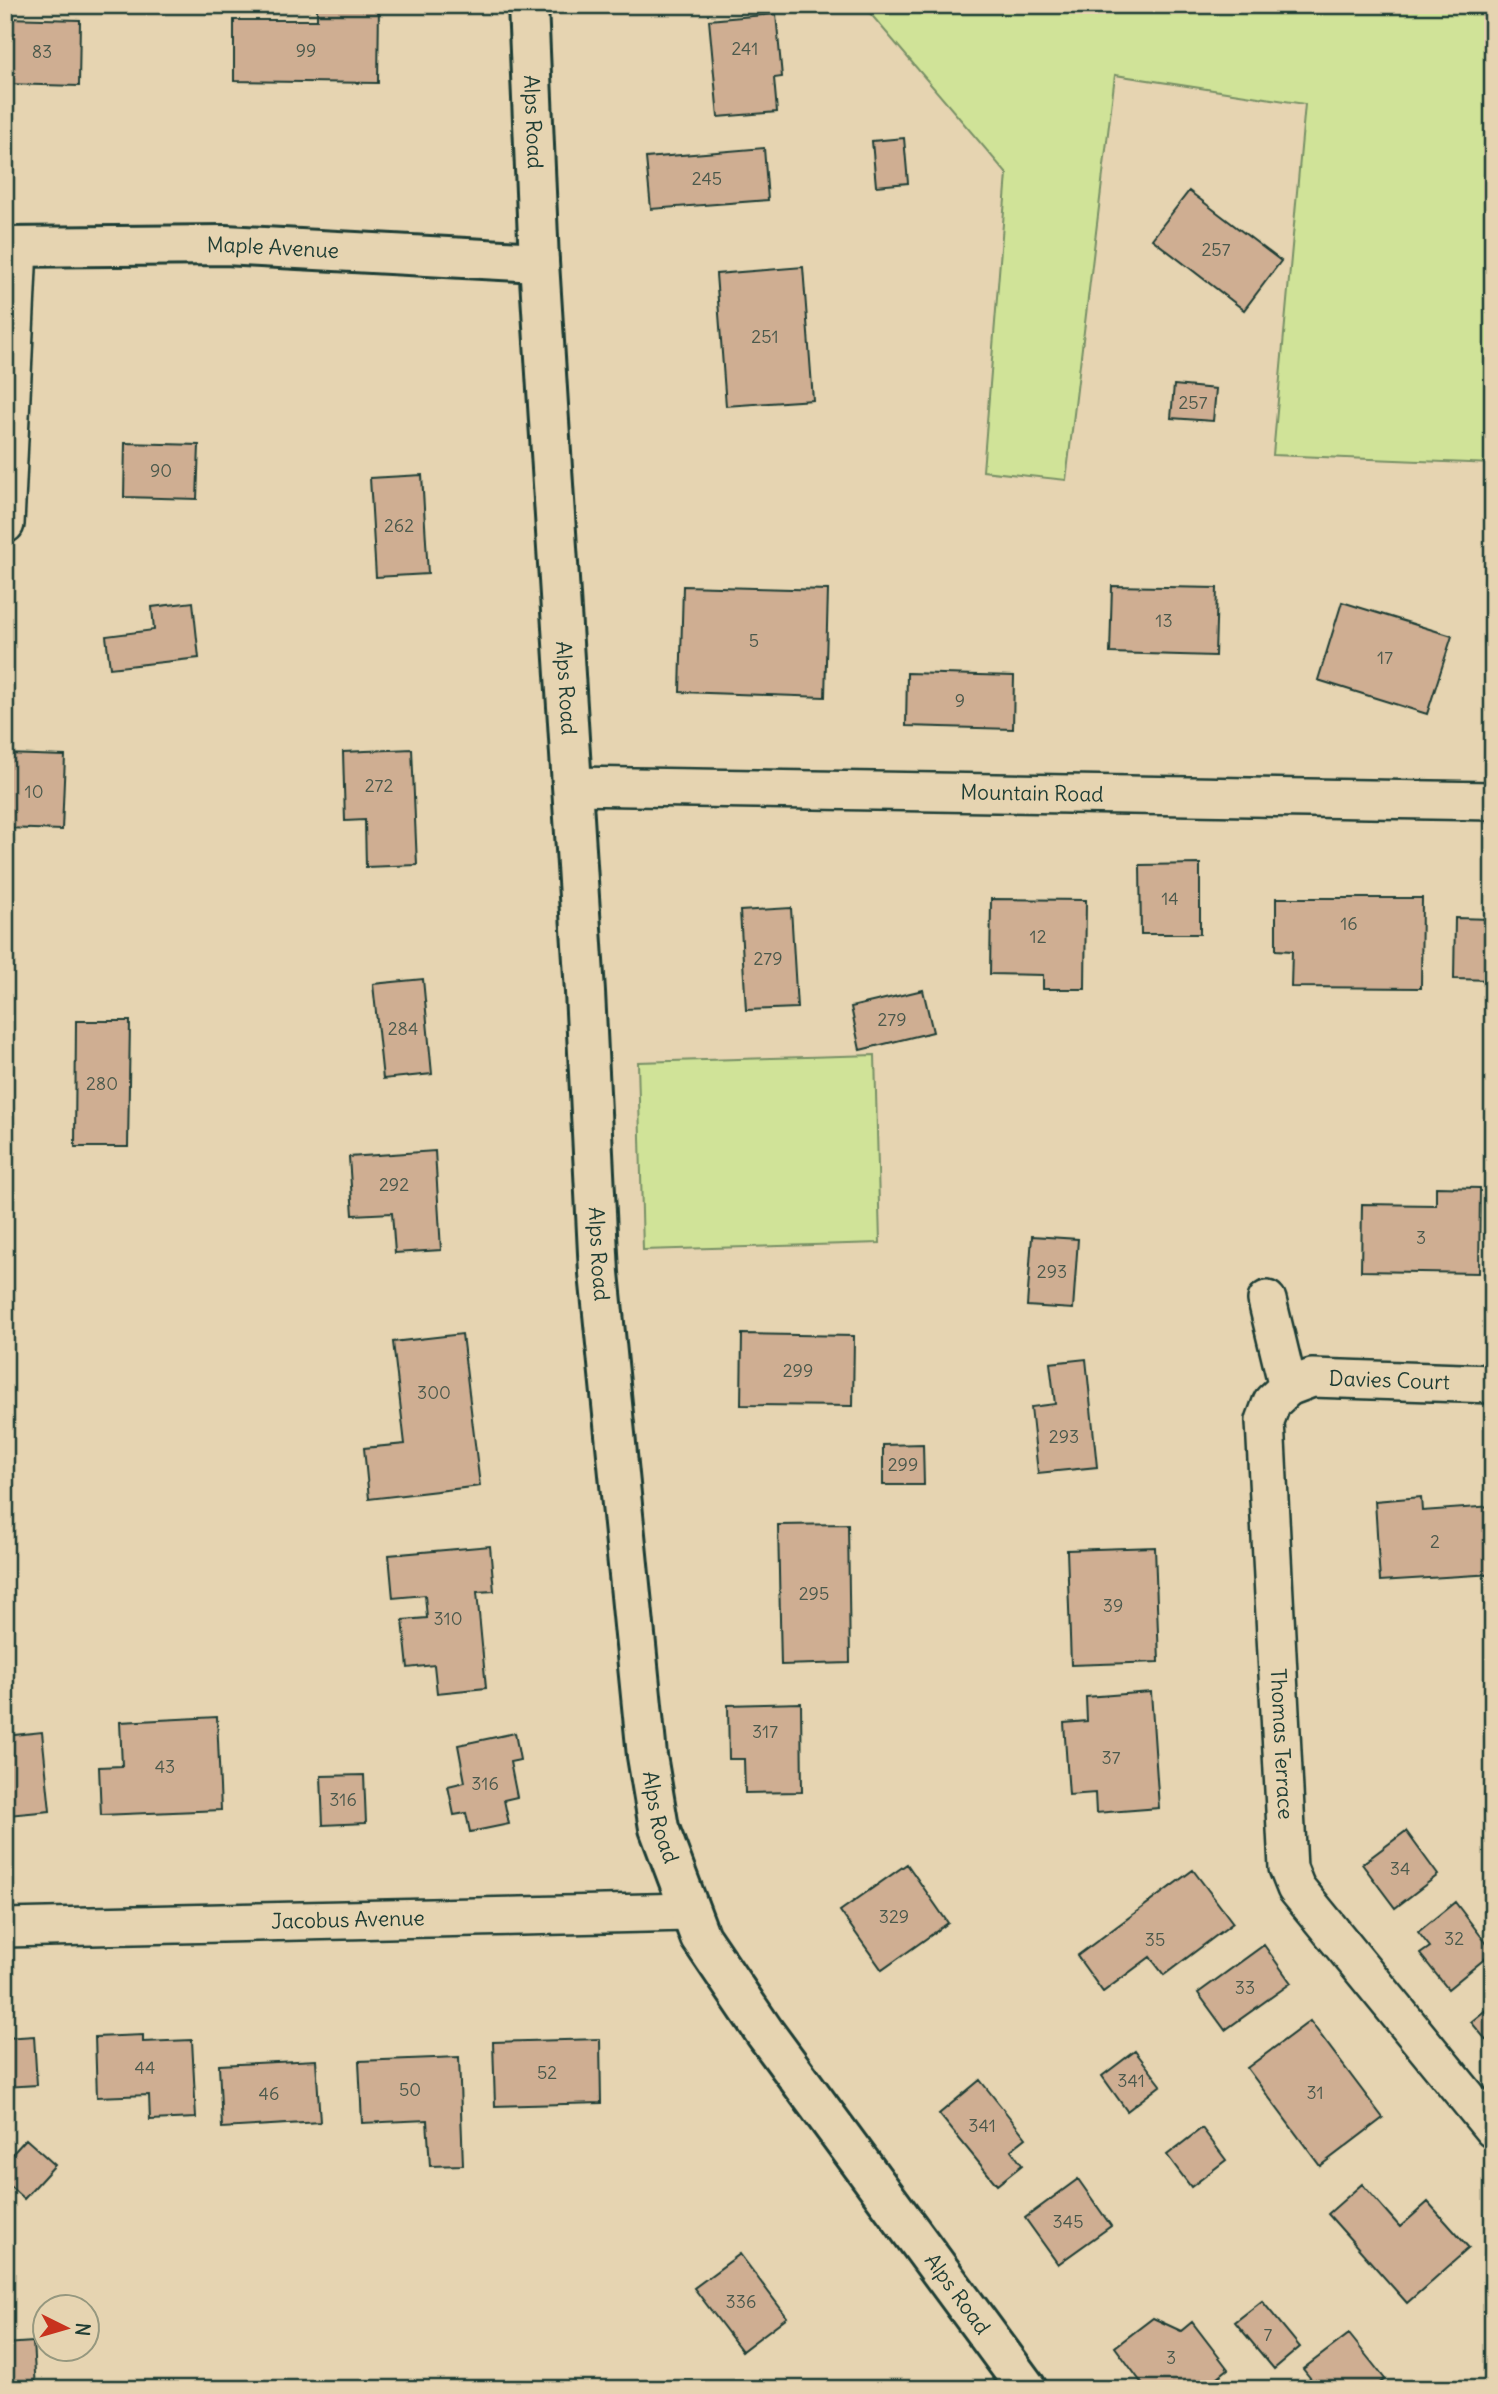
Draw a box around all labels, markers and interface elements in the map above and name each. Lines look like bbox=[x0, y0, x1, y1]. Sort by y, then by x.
house number: 241 bbox=[732, 37, 758, 60]
house number: 99 bbox=[296, 39, 316, 62]
house number: 83 bbox=[32, 40, 52, 63]
street label: Alps Road bbox=[518, 74, 549, 169]
house number: 245 bbox=[692, 167, 722, 190]
street label: Maple Avenue bbox=[207, 231, 340, 264]
house number: 257 bbox=[1201, 238, 1231, 261]
house number: 251 bbox=[751, 325, 779, 348]
house number: 257 bbox=[1178, 391, 1208, 414]
house number: 90 bbox=[150, 459, 172, 482]
house number: 262 bbox=[384, 514, 414, 537]
house number: 13 bbox=[1155, 609, 1173, 632]
house number: 5 bbox=[749, 629, 759, 652]
street label: Alps Road bbox=[550, 640, 583, 736]
house number: 17 bbox=[1377, 646, 1393, 669]
house number: 9 bbox=[955, 689, 965, 712]
house number: 272 bbox=[365, 774, 393, 797]
street label: Mountain Road bbox=[960, 778, 1104, 808]
house number: 10 bbox=[25, 780, 44, 803]
house number: 14 bbox=[1161, 887, 1179, 910]
house number: 16 bbox=[1340, 912, 1358, 935]
house number: 12 bbox=[1029, 925, 1047, 948]
house number: 279 bbox=[753, 947, 783, 970]
house number: 279 bbox=[877, 1008, 907, 1031]
house number: 284 bbox=[388, 1017, 418, 1040]
house number: 280 bbox=[86, 1072, 118, 1095]
house number: 292 bbox=[379, 1173, 409, 1196]
street label: Alps Road bbox=[583, 1206, 616, 1302]
house number: 3 bbox=[1416, 1226, 1426, 1249]
house number: 293 bbox=[1037, 1260, 1067, 1283]
house number: 299 bbox=[783, 1359, 813, 1382]
street label: Davies Court bbox=[1328, 1365, 1450, 1396]
house number: 300 bbox=[417, 1381, 451, 1404]
house number: 293 bbox=[1049, 1425, 1079, 1448]
house number: 299 bbox=[888, 1453, 918, 1476]
house number: 2 bbox=[1430, 1530, 1440, 1553]
house number: 295 bbox=[799, 1582, 829, 1605]
house number: 39 bbox=[1103, 1594, 1123, 1617]
house number: 310 bbox=[433, 1607, 463, 1630]
street label: Thomas Terrace bbox=[1265, 1668, 1299, 1820]
house number: 317 bbox=[752, 1720, 778, 1743]
house number: 37 bbox=[1101, 1746, 1121, 1769]
house number: 43 bbox=[155, 1755, 175, 1778]
street label: Alps Road bbox=[637, 1769, 685, 1867]
house number: 316 bbox=[471, 1772, 499, 1795]
house number: 316 bbox=[329, 1788, 357, 1811]
house number: 34 bbox=[1390, 1857, 1410, 1880]
street label: Jacobus Avenue bbox=[271, 1904, 425, 1935]
house number: 329 bbox=[879, 1905, 909, 1928]
house number: 32 bbox=[1444, 1927, 1464, 1950]
house number: 35 bbox=[1145, 1928, 1165, 1951]
house number: 33 bbox=[1235, 1976, 1255, 1999]
house number: 44 bbox=[135, 2056, 155, 2079]
house number: 52 bbox=[537, 2061, 557, 2084]
house number: 341 bbox=[1117, 2069, 1145, 2092]
house number: 50 bbox=[399, 2078, 421, 2101]
house number: 31 bbox=[1306, 2081, 1324, 2104]
house number: 46 bbox=[259, 2082, 279, 2105]
house number: 341 bbox=[968, 2114, 996, 2137]
house number: 345 bbox=[1053, 2210, 1083, 2233]
street label: Alps Road bbox=[919, 2248, 996, 2340]
house number: 336 bbox=[726, 2290, 756, 2313]
north arrow bbox=[32, 2292, 102, 2362]
text: N bbox=[70, 2322, 95, 2337]
house number: 7 bbox=[1264, 2323, 1273, 2346]
house number: 3 bbox=[1166, 2346, 1176, 2369]

